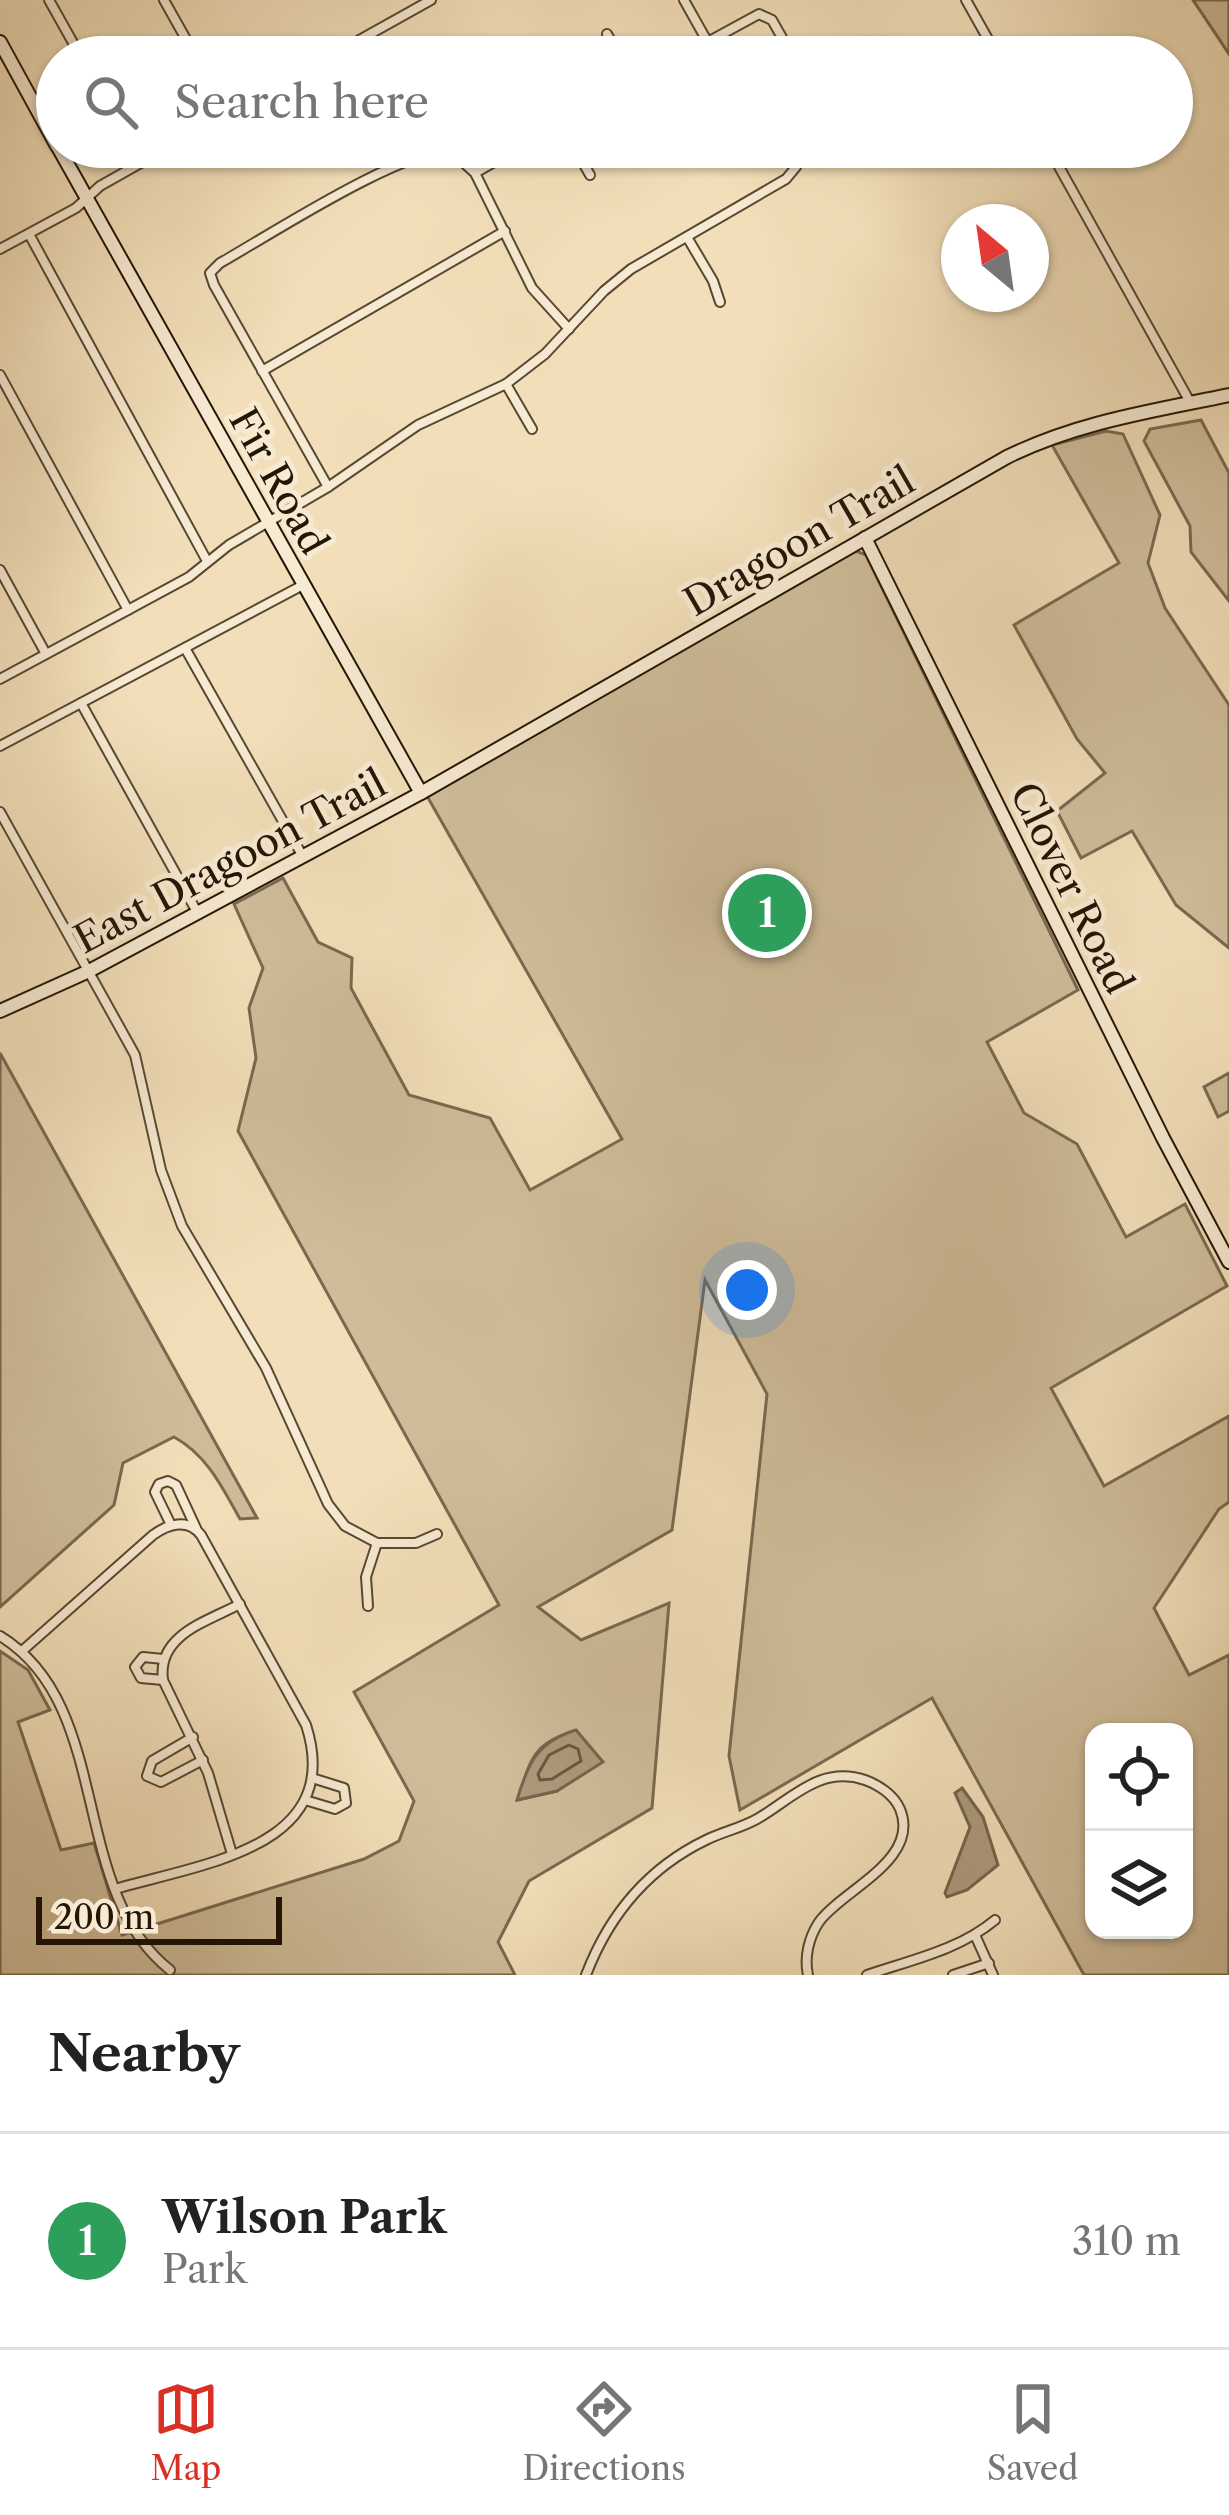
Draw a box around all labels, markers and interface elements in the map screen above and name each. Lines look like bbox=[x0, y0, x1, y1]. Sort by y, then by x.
search box bbox=[36, 36, 1193, 168]
icon: search bbox=[78, 69, 144, 135]
text: Search here bbox=[174, 74, 429, 130]
north arrow bbox=[941, 204, 1049, 312]
street label: Fir Road bbox=[219, 400, 339, 562]
street label: Dragoon Trail bbox=[675, 456, 923, 626]
street label: East Dragoon Trail bbox=[66, 759, 394, 963]
street label: Clover Road bbox=[1000, 775, 1144, 1001]
pin: 1 bbox=[728, 868, 806, 958]
your location bbox=[717, 1260, 777, 1320]
map controls bbox=[1085, 1723, 1193, 1939]
button: locate bbox=[1085, 1723, 1193, 1831]
button: layers bbox=[1085, 1831, 1193, 1939]
scale bar bbox=[36, 1891, 282, 1944]
text: 200 m bbox=[54, 1897, 154, 1938]
text: Nearby bbox=[48, 2022, 240, 2084]
text: Wilson Park bbox=[162, 2189, 447, 2245]
text: 1 bbox=[78, 2217, 96, 2265]
text: 310 m bbox=[1072, 2217, 1181, 2265]
text: Park bbox=[162, 2245, 247, 2293]
tab: Map bbox=[151, 2376, 221, 2489]
tab: Directions bbox=[523, 2376, 686, 2489]
tab: Saved bbox=[987, 2376, 1078, 2489]

